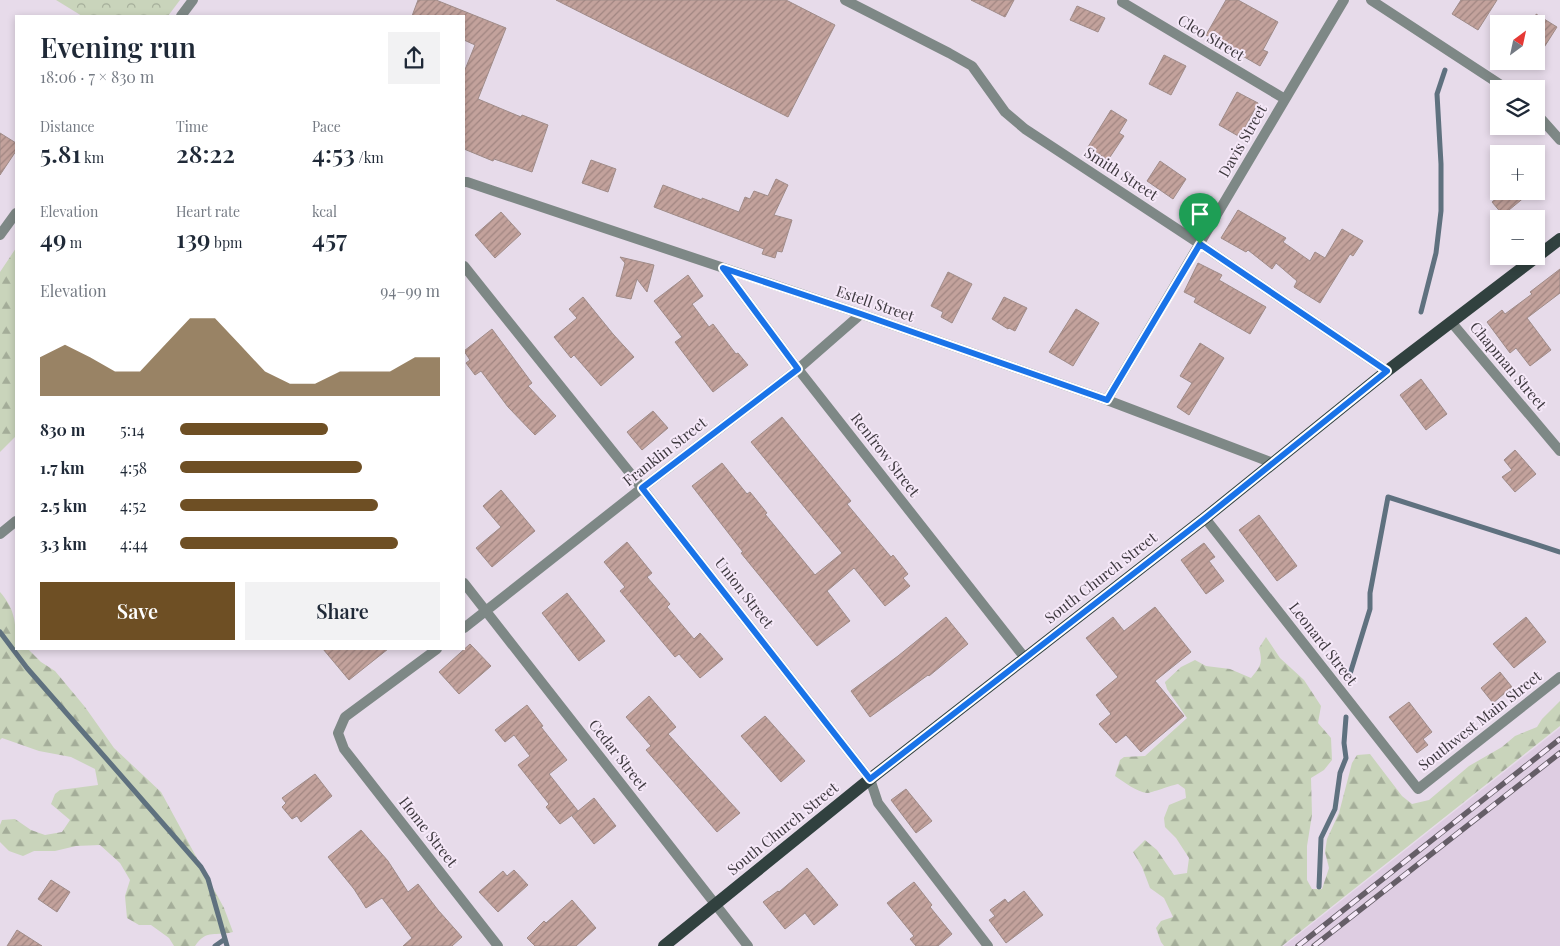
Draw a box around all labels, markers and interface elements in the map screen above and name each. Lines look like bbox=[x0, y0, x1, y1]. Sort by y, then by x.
street label: Cleo Street bbox=[1175, 9, 1249, 65]
north arrow bbox=[1490, 15, 1545, 70]
map controls bbox=[1490, 15, 1545, 265]
text: Evening run bbox=[40, 28, 196, 65]
button: share bbox=[388, 32, 440, 84]
text: 18:06 · 7 × 830 m bbox=[40, 66, 154, 87]
button: layers bbox=[1490, 80, 1545, 135]
street label: Davis Street bbox=[1213, 100, 1271, 180]
text: Distance bbox=[40, 117, 95, 136]
text: Time bbox=[176, 117, 208, 136]
text: Pace bbox=[312, 117, 341, 136]
text: 5.81 bbox=[40, 136, 81, 169]
text: 28:22 bbox=[176, 136, 235, 169]
text: 4:53 bbox=[312, 136, 355, 169]
street label: Smith Street bbox=[1081, 142, 1163, 205]
button: + bbox=[1490, 145, 1545, 200]
text: km bbox=[81, 148, 104, 167]
text: /km bbox=[355, 148, 384, 167]
pin bbox=[1179, 193, 1221, 244]
icon: arrive bbox=[1186, 200, 1214, 228]
text: Elevation bbox=[40, 202, 98, 221]
text: Heart rate bbox=[176, 202, 240, 221]
text: kcal bbox=[312, 202, 337, 221]
button: − bbox=[1490, 210, 1545, 265]
text: 49 bbox=[40, 221, 66, 254]
text: 139 bbox=[176, 221, 211, 254]
text: 457 bbox=[312, 221, 347, 254]
text: m bbox=[66, 233, 82, 252]
text: bpm bbox=[211, 233, 242, 252]
text: Elevation bbox=[40, 280, 107, 301]
text: 94–99 m bbox=[380, 280, 440, 301]
street label: Estell Street bbox=[834, 280, 918, 326]
street label: Chapman Street bbox=[1466, 317, 1552, 414]
street label: Renfrow Street bbox=[847, 408, 925, 501]
street label: Franklin Street bbox=[618, 412, 711, 490]
text: 830 m bbox=[40, 419, 85, 440]
text: 5:14 bbox=[120, 419, 145, 440]
text: 1.7 km bbox=[40, 457, 84, 478]
text: 4:58 bbox=[120, 457, 147, 478]
text: 2.5 km bbox=[40, 495, 87, 516]
text: 4:52 bbox=[120, 495, 146, 516]
street label: South Church Street bbox=[1040, 527, 1161, 627]
text: 3.3 km bbox=[40, 533, 87, 554]
text: 4:44 bbox=[120, 533, 148, 554]
street label: Union Street bbox=[711, 553, 779, 632]
button: Save bbox=[40, 582, 235, 640]
button: Share bbox=[245, 582, 440, 640]
street label: Leonard Street bbox=[1285, 598, 1363, 690]
street label: Southwest Main Street bbox=[1414, 665, 1546, 775]
street label: Cedar Street bbox=[585, 715, 653, 794]
street label: South Church Street bbox=[723, 777, 843, 879]
street label: Home Street bbox=[395, 792, 463, 871]

